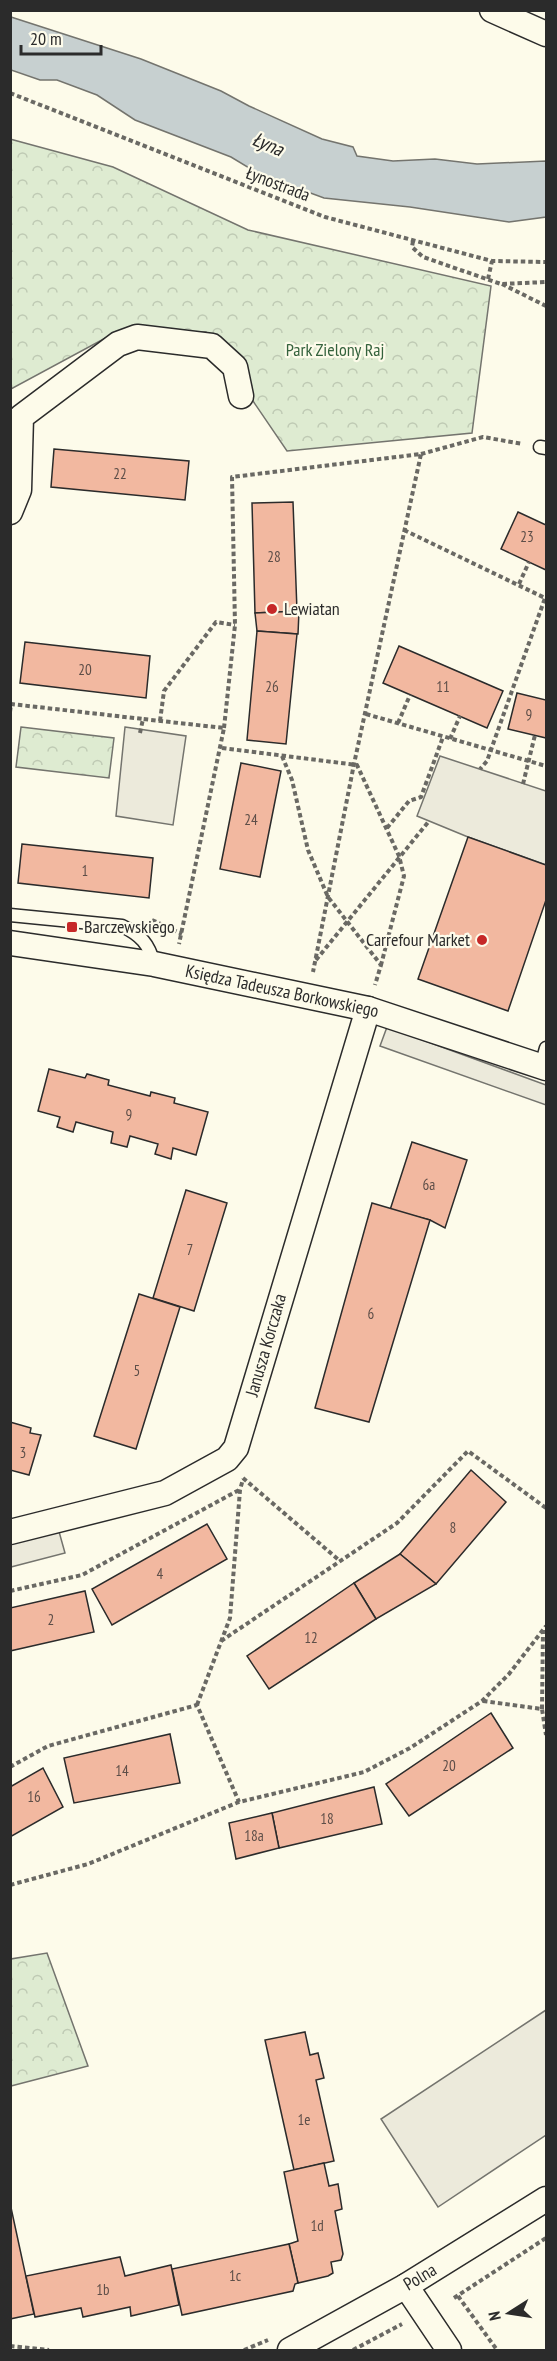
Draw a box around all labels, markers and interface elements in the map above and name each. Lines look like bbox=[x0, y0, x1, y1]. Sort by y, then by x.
scale bar bbox=[21, 18, 100, 56]
text: 20 m bbox=[30, 27, 62, 50]
water label: Łyna bbox=[249, 126, 288, 162]
street label: Łynostrada bbox=[243, 161, 313, 206]
park label: Park Zielony Raj bbox=[286, 338, 384, 361]
house number: 22 bbox=[113, 464, 127, 483]
house number: 23 bbox=[520, 527, 534, 546]
house number: 28 bbox=[267, 547, 281, 566]
place label: Lewiatan bbox=[284, 597, 340, 620]
marker: Lewiatan bbox=[265, 602, 279, 616]
house number: 20 bbox=[78, 660, 92, 679]
house number: 26 bbox=[265, 677, 279, 696]
house number: 11 bbox=[436, 677, 450, 696]
house number: 9 bbox=[526, 705, 532, 724]
house number: 24 bbox=[244, 810, 258, 829]
house number: 1 bbox=[82, 861, 88, 880]
place label: Barczewskiego bbox=[84, 915, 175, 938]
marker: Barczewskiego bbox=[65, 920, 79, 934]
place label: Carrefour Market bbox=[366, 928, 470, 951]
marker: Carrefour Market bbox=[475, 933, 489, 947]
street label: Księdza Tadeusza Borkowskiego bbox=[183, 959, 381, 1022]
house number: 9 bbox=[126, 1105, 132, 1124]
house number: 6a bbox=[423, 1175, 435, 1194]
house number: 7 bbox=[187, 1240, 193, 1259]
street label: Janusza Korczaka bbox=[240, 1291, 291, 1400]
house number: 6 bbox=[368, 1304, 375, 1323]
house number: 5 bbox=[134, 1361, 140, 1380]
house number: 3 bbox=[20, 1443, 26, 1462]
house number: 8 bbox=[450, 1518, 456, 1537]
house number: 4 bbox=[157, 1564, 164, 1583]
house number: 2 bbox=[48, 1610, 54, 1629]
house number: 12 bbox=[304, 1628, 318, 1647]
house number: 20 bbox=[442, 1756, 456, 1775]
house number: 14 bbox=[115, 1761, 129, 1780]
house number: 16 bbox=[27, 1787, 41, 1806]
house number: 18 bbox=[320, 1809, 334, 1828]
house number: 18a bbox=[244, 1826, 264, 1845]
house number: 1e bbox=[298, 2110, 310, 2129]
house number: 1d bbox=[310, 2216, 324, 2235]
street label: Polna bbox=[399, 2258, 441, 2295]
house number: 1c bbox=[229, 2266, 242, 2285]
house number: 1b bbox=[96, 2280, 110, 2299]
north arrow bbox=[479, 2283, 539, 2343]
text: N bbox=[484, 2310, 505, 2322]

